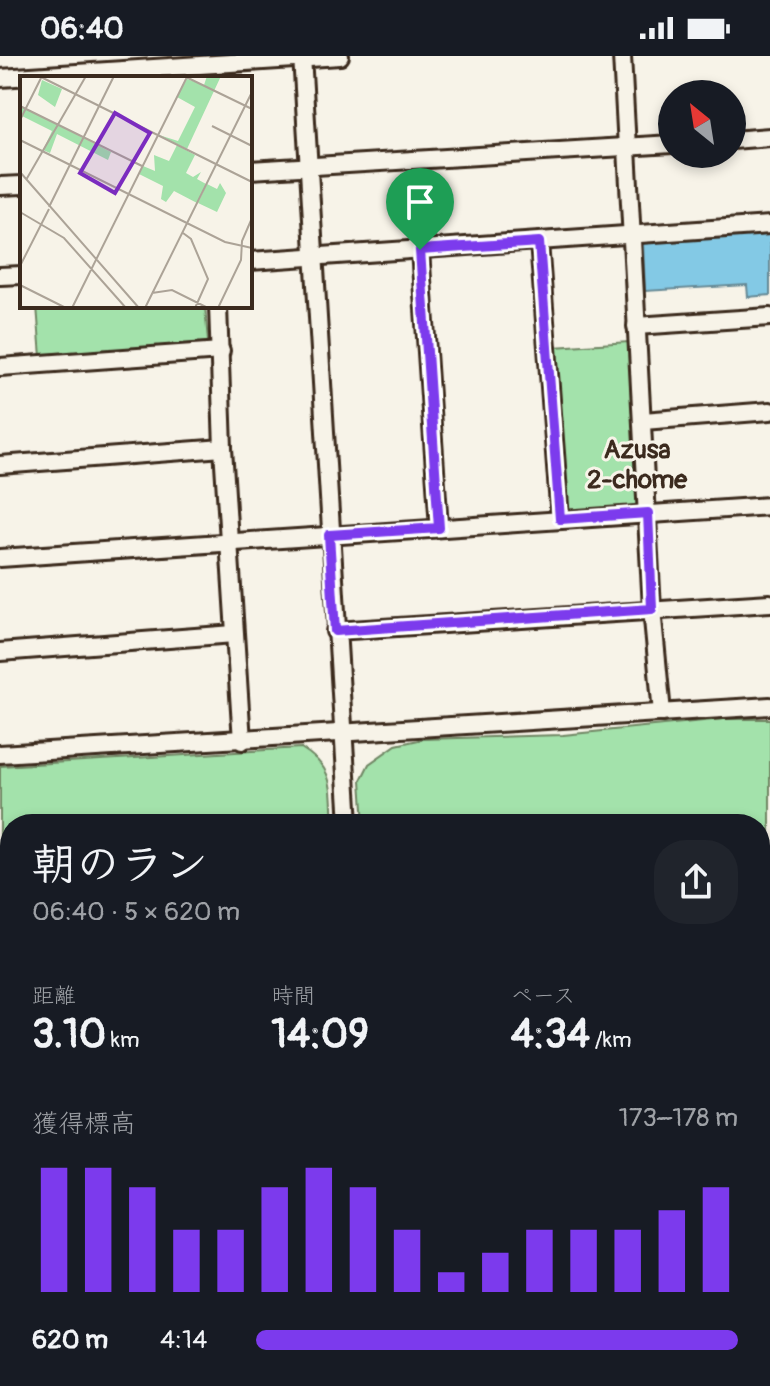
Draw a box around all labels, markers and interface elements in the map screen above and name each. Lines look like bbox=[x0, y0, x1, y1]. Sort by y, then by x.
text: 06:40 bbox=[40, 10, 124, 47]
inset map bbox=[20, 76, 252, 308]
north arrow bbox=[658, 80, 746, 168]
map controls bbox=[658, 80, 746, 168]
pin bbox=[386, 168, 454, 250]
icon: arrive bbox=[398, 180, 442, 224]
district label: Azusa 2-chome bbox=[587, 434, 688, 496]
text: 朝のラン bbox=[32, 838, 208, 893]
button: share bbox=[654, 840, 738, 924]
text: 06:40 · 5 × 620 m bbox=[32, 896, 240, 928]
text: 距離 bbox=[32, 982, 76, 1010]
text: 時間 bbox=[271, 982, 315, 1010]
text: ペース bbox=[511, 982, 575, 1010]
text: 3.10 bbox=[32, 1010, 106, 1059]
text: 14:09 bbox=[271, 1010, 369, 1059]
text: 4:34 bbox=[511, 1010, 590, 1059]
text: km bbox=[106, 1026, 140, 1054]
text: /km bbox=[590, 1026, 631, 1054]
text: 173–178 m bbox=[619, 1102, 738, 1134]
text: 獲得標高 bbox=[32, 1108, 136, 1140]
text: 620 m bbox=[32, 1324, 108, 1356]
text: 4:14 bbox=[160, 1324, 207, 1356]

